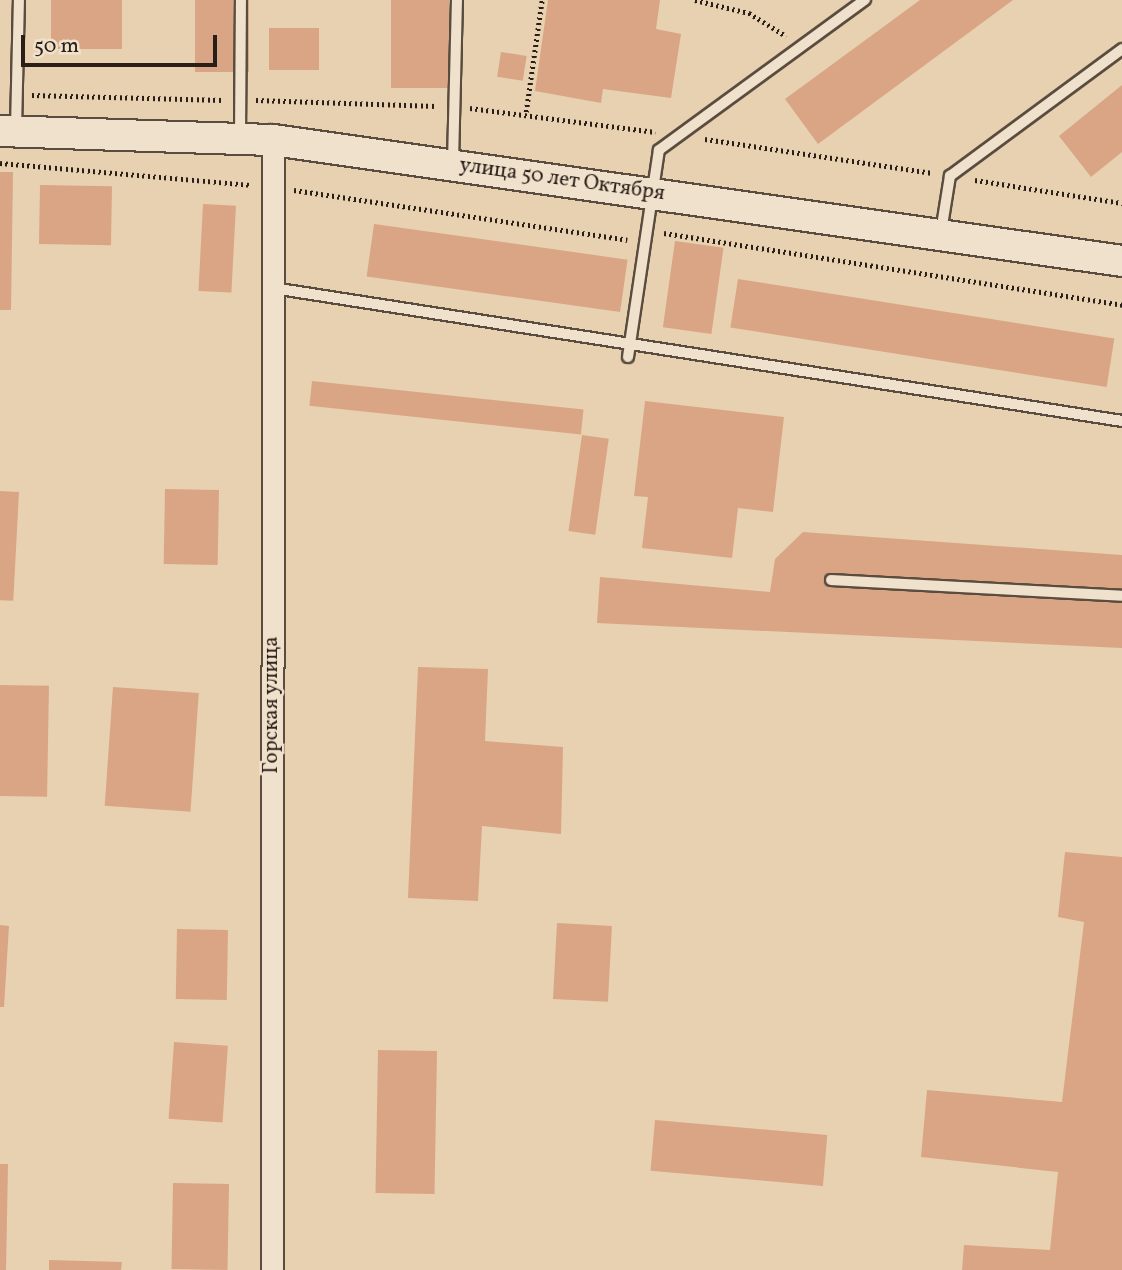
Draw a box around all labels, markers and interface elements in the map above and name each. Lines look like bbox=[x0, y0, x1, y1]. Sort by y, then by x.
scale bar bbox=[24, 21, 220, 65]
text: 50 m bbox=[34, 32, 79, 61]
street label: улица 50 лет Октября bbox=[458, 153, 666, 207]
street label: Горская улица bbox=[259, 636, 285, 774]

